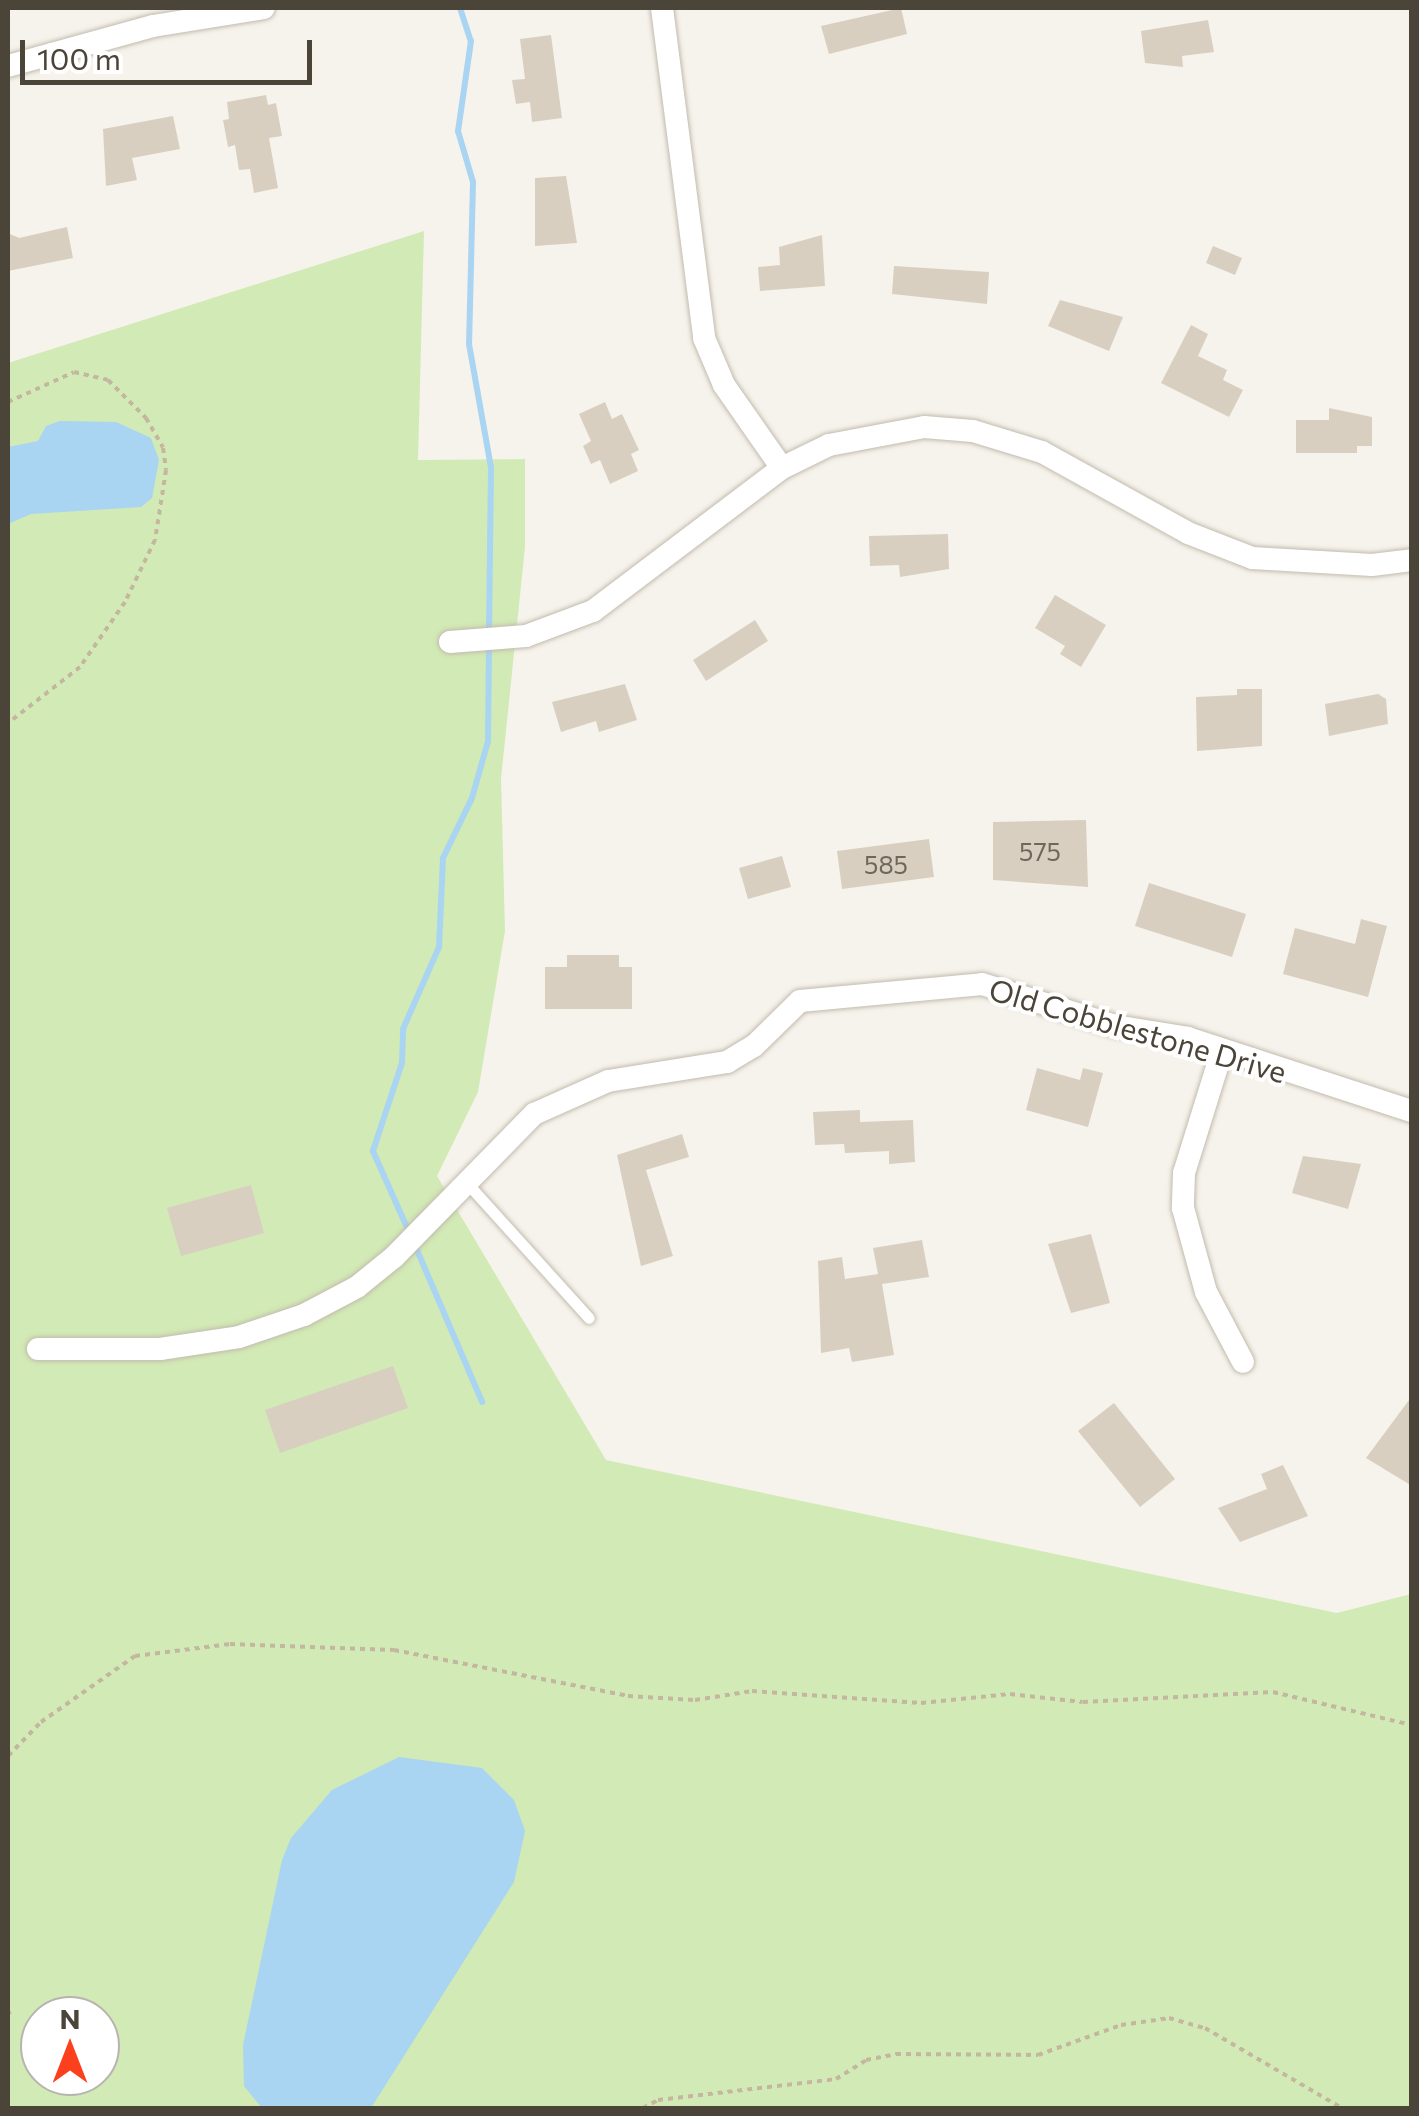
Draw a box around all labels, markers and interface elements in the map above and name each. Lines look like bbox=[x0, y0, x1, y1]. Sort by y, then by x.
scale bar bbox=[25, 20, 318, 82]
text: 100 m bbox=[37, 39, 121, 76]
house number: 575 bbox=[1019, 836, 1061, 866]
house number: 585 bbox=[864, 849, 908, 879]
street label: Old Cobblestone Drive bbox=[985, 970, 1291, 1090]
north arrow bbox=[20, 1996, 120, 2096]
text: N bbox=[60, 2001, 81, 2035]

